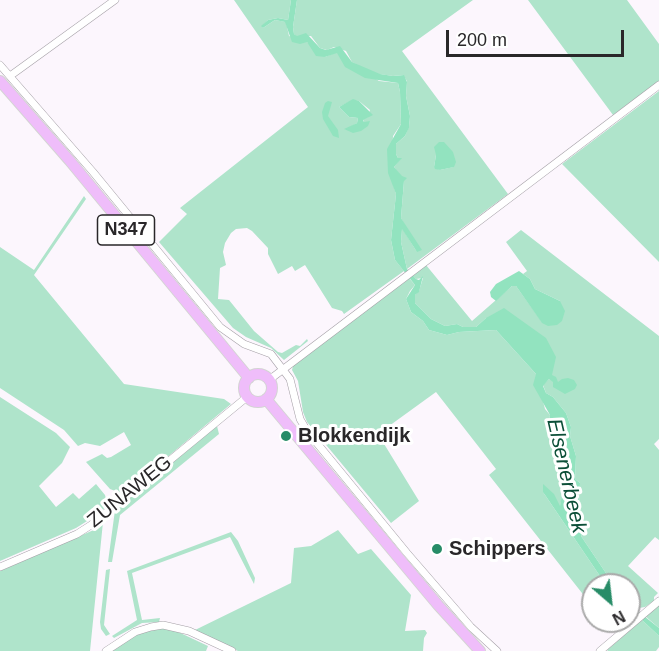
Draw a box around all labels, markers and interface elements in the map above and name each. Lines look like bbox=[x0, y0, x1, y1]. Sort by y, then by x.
scale bar bbox=[449, 18, 628, 56]
text: 200 m bbox=[457, 30, 507, 50]
road number: N347 bbox=[98, 215, 154, 245]
water label: Elsenerbeek bbox=[541, 416, 591, 536]
place label: Blokkendijk bbox=[298, 424, 410, 448]
marker: Blokkendijk bbox=[279, 429, 293, 443]
street label: ZUNAWEG bbox=[83, 451, 177, 533]
place label: Schippers bbox=[449, 537, 546, 561]
marker: Schippers bbox=[430, 542, 444, 556]
north arrow bbox=[581, 573, 641, 633]
text: N bbox=[610, 607, 628, 628]

